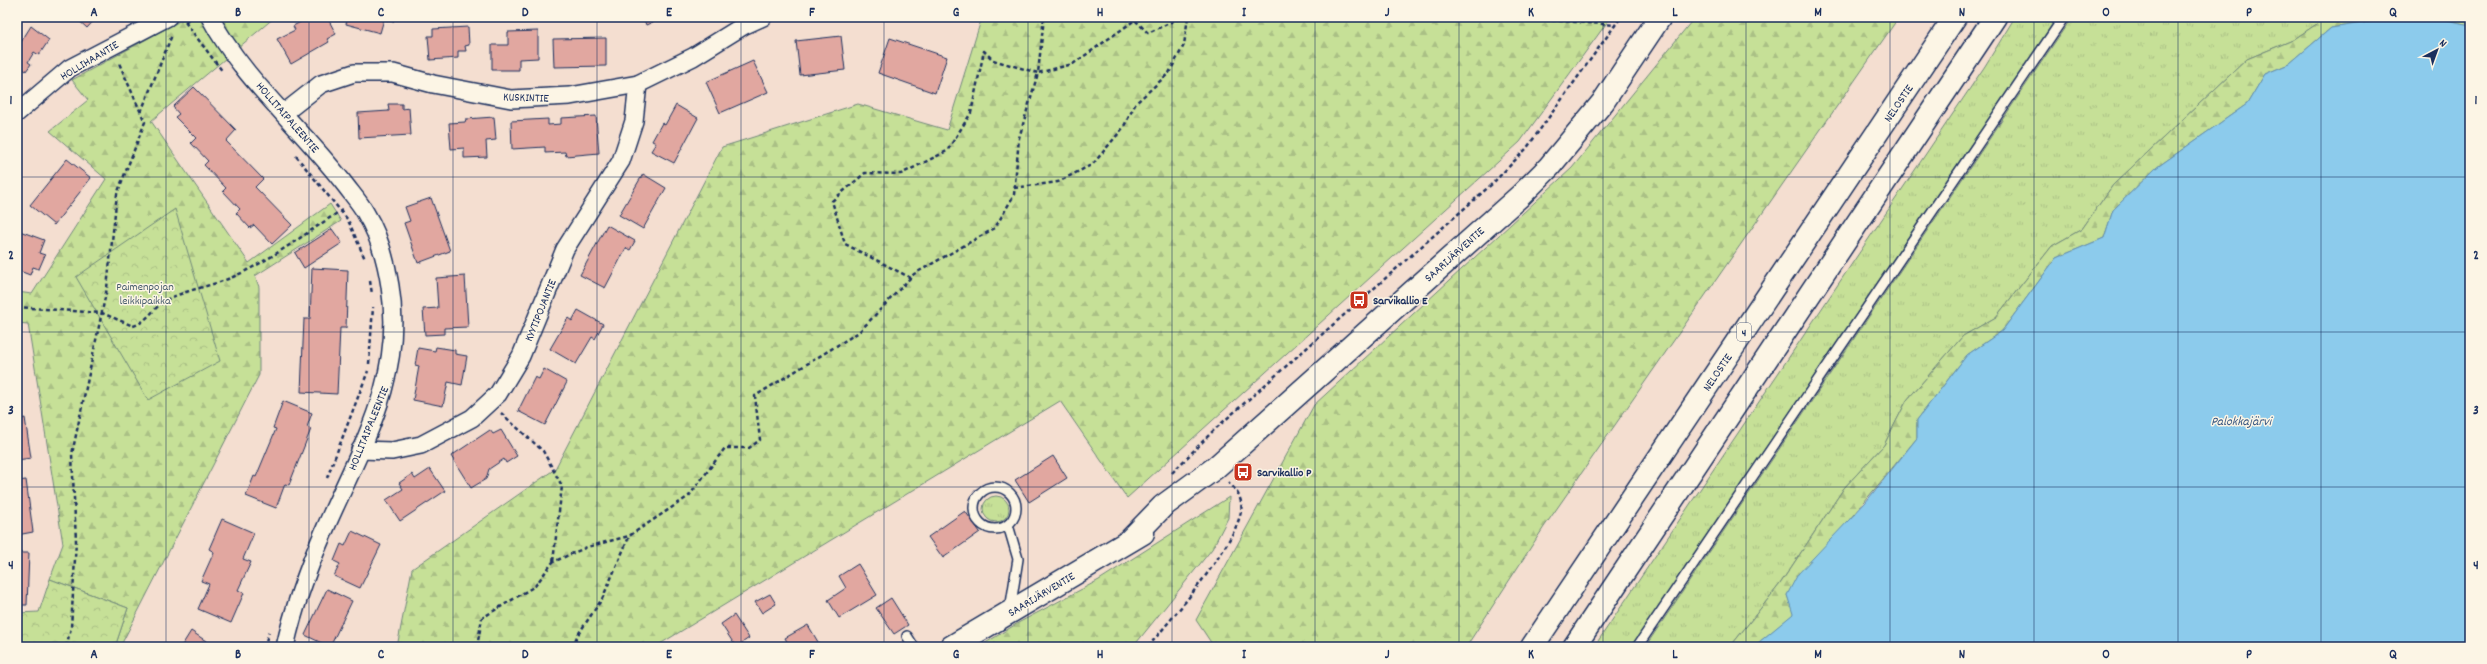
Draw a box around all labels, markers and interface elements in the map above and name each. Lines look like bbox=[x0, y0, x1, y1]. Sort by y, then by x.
text: A bbox=[90, 4, 98, 23]
text: B bbox=[235, 4, 241, 23]
text: C bbox=[378, 4, 385, 23]
text: D bbox=[522, 4, 529, 23]
text: E bbox=[666, 4, 673, 23]
text: F bbox=[809, 4, 815, 23]
text: G bbox=[953, 4, 960, 23]
text: H bbox=[1097, 4, 1104, 23]
text: I bbox=[1242, 4, 1247, 23]
text: J bbox=[1385, 4, 1390, 23]
text: K bbox=[1528, 4, 1534, 23]
text: L bbox=[1672, 4, 1678, 23]
text: M bbox=[1814, 4, 1822, 23]
text: N bbox=[1959, 4, 1965, 23]
text: O bbox=[2102, 4, 2110, 23]
text: P bbox=[2246, 4, 2252, 23]
text: Q bbox=[2389, 4, 2397, 23]
north arrow bbox=[2417, 30, 2457, 70]
text: N bbox=[2435, 36, 2450, 52]
street label: HOLLIHAANTIE bbox=[57, 37, 123, 85]
street label: HOLLITAIPALEENTIE bbox=[251, 79, 323, 158]
street label: NELOSTIE bbox=[1880, 81, 1918, 126]
street label: KUSKINTIE bbox=[503, 89, 550, 108]
text: 1 bbox=[10, 92, 13, 111]
text: 1 bbox=[2475, 92, 2478, 111]
street label: SAARIJÄRVENTIE bbox=[1421, 223, 1489, 287]
text: 2 bbox=[8, 247, 14, 266]
text: 2 bbox=[2473, 247, 2479, 266]
street label: KYYTIPOJANTIE bbox=[521, 276, 562, 344]
park label: Paimenpojan leikkipaikka bbox=[116, 279, 174, 310]
bus stop icon: Sarvikallio E bbox=[1348, 289, 1370, 311]
place label: Sarvikallio E bbox=[1373, 293, 1428, 310]
road number: 4 bbox=[1737, 323, 1751, 341]
street label: NELOSTIE bbox=[1699, 350, 1737, 395]
street label: HOLLITAIPALEENTIE bbox=[345, 383, 394, 473]
text: 3 bbox=[8, 402, 14, 421]
text: 3 bbox=[2473, 402, 2479, 421]
water label: Palokkajärvi bbox=[2211, 413, 2274, 432]
bus stop icon: Sarvikallio P bbox=[1232, 461, 1254, 483]
place label: Sarvikallio P bbox=[1257, 465, 1312, 482]
text: 4 bbox=[8, 557, 14, 576]
text: 4 bbox=[2473, 557, 2479, 576]
street label: SAARIJÄRVENTIE bbox=[1005, 568, 1079, 622]
text: A bbox=[90, 646, 98, 664]
text: B bbox=[235, 646, 241, 664]
text: C bbox=[378, 646, 385, 664]
text: D bbox=[522, 646, 529, 664]
text: E bbox=[666, 646, 673, 664]
text: F bbox=[809, 646, 815, 664]
text: G bbox=[953, 646, 960, 664]
text: H bbox=[1097, 646, 1104, 664]
text: I bbox=[1242, 646, 1247, 664]
text: J bbox=[1385, 646, 1390, 664]
text: K bbox=[1528, 646, 1534, 664]
text: L bbox=[1672, 646, 1678, 664]
text: M bbox=[1814, 646, 1822, 664]
text: N bbox=[1959, 646, 1965, 664]
text: O bbox=[2102, 646, 2110, 664]
text: P bbox=[2246, 646, 2252, 664]
text: Q bbox=[2389, 646, 2397, 664]

